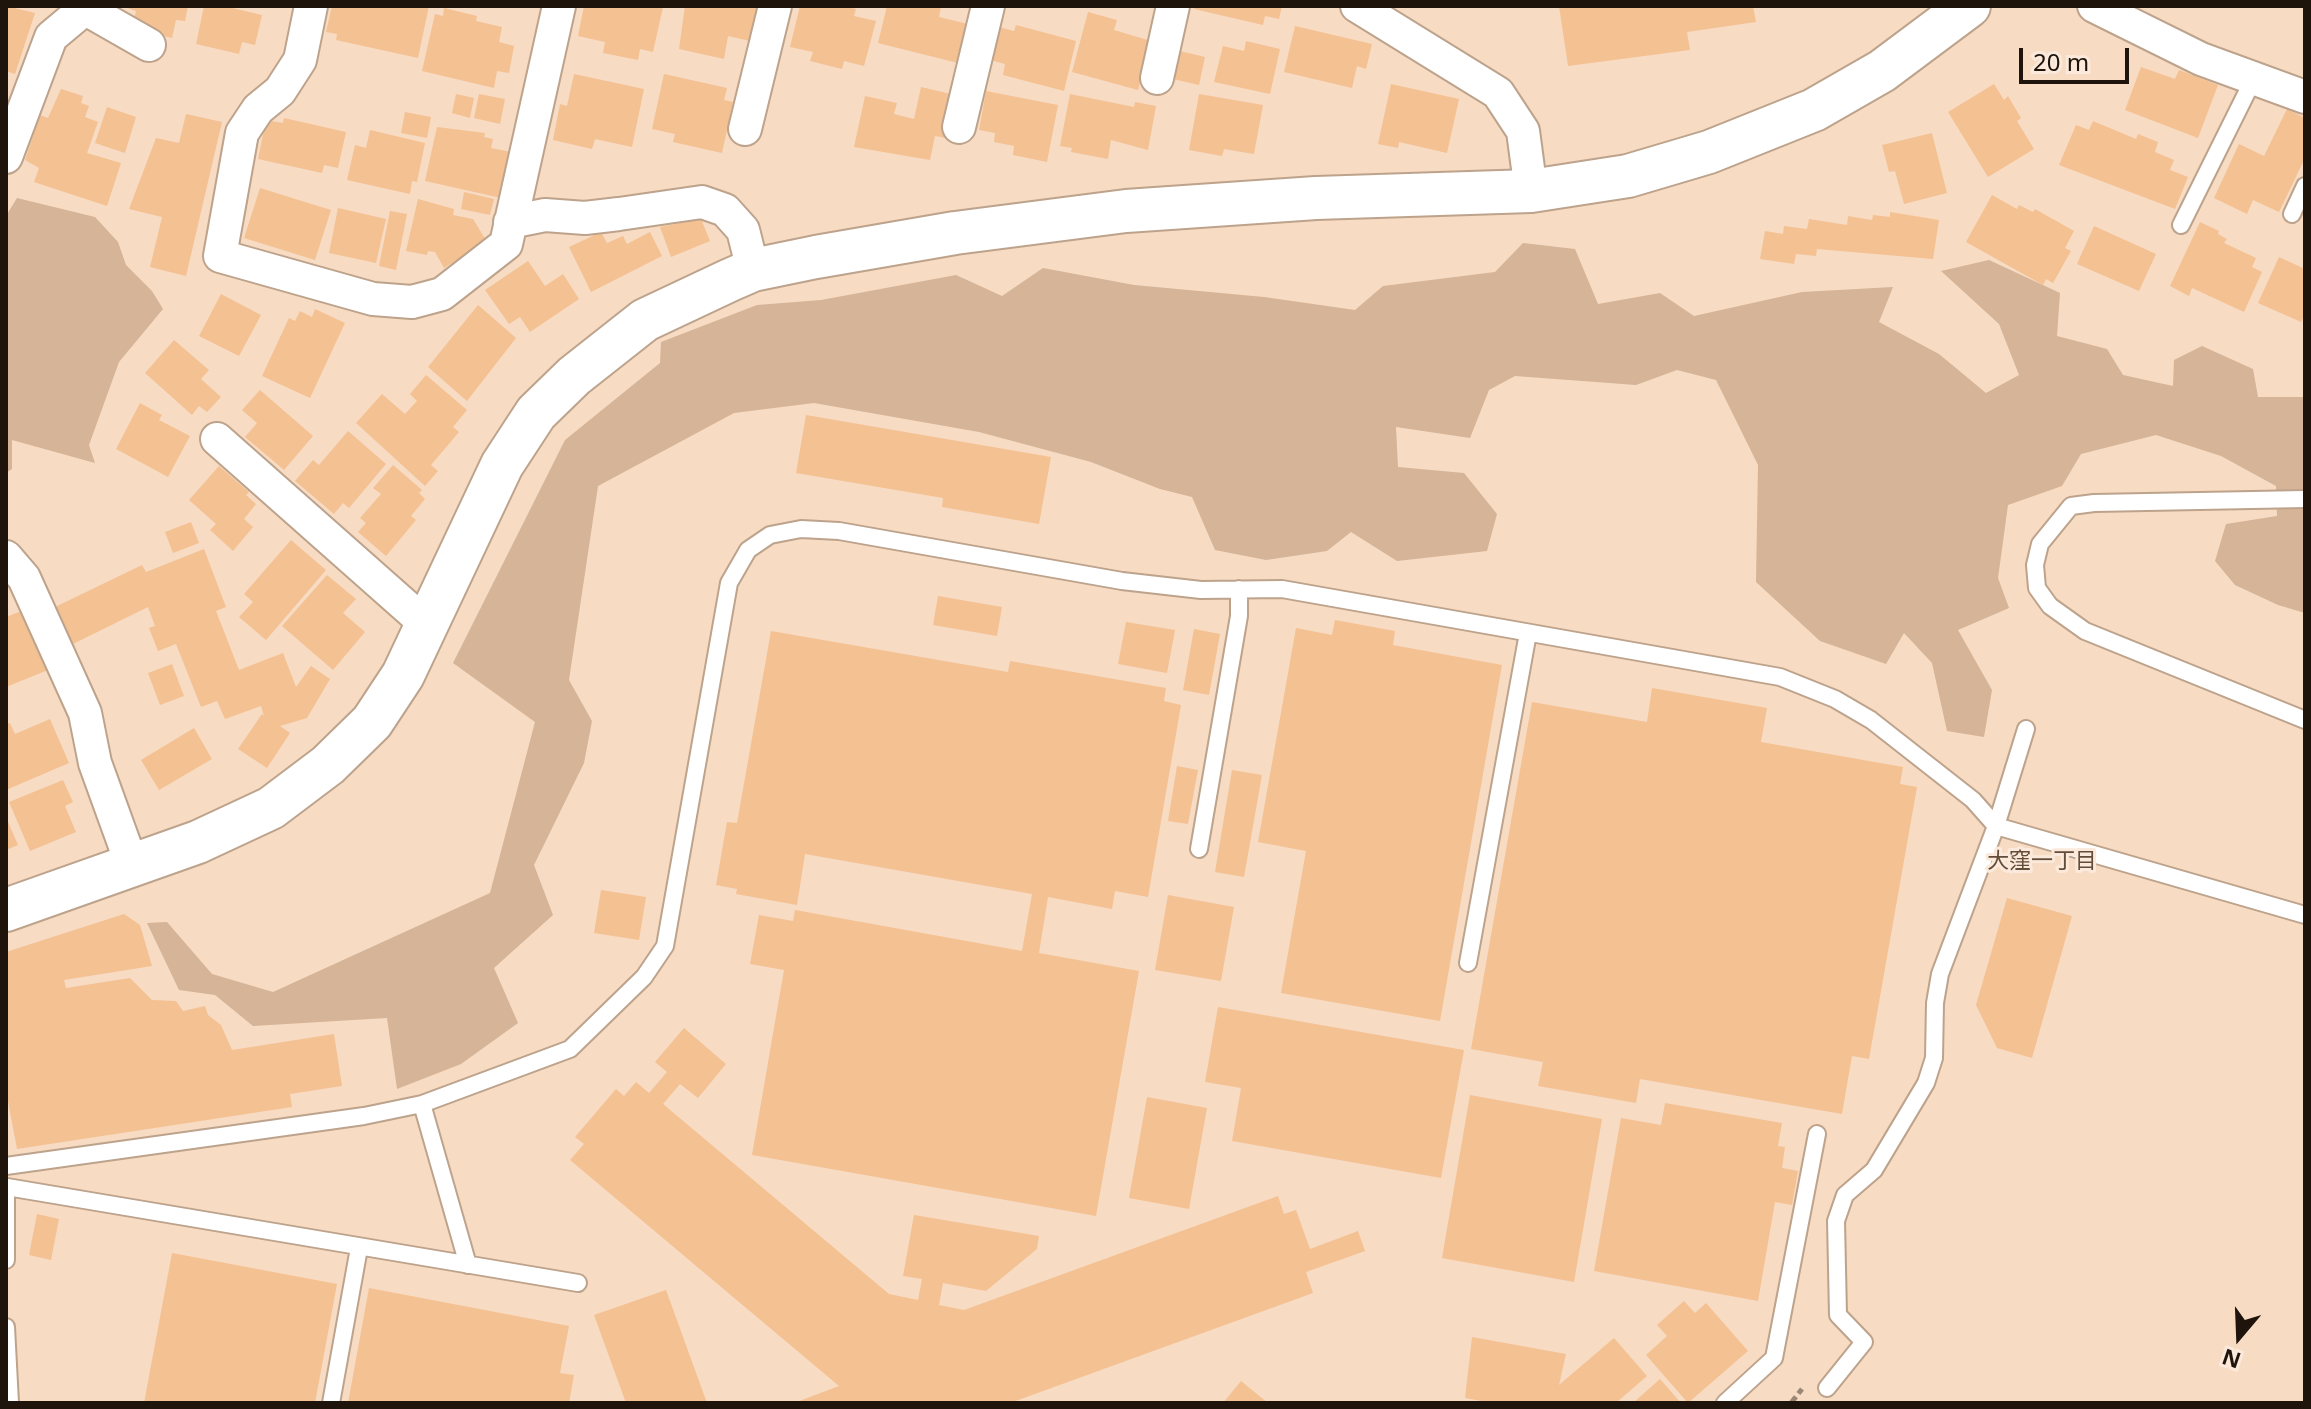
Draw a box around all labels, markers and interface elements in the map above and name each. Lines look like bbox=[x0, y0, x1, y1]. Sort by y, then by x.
scale bar bbox=[2023, 32, 2133, 82]
text: 20 m bbox=[2033, 45, 2089, 78]
district label: 大窪一丁目 bbox=[1987, 849, 2097, 875]
north arrow bbox=[2199, 1297, 2279, 1377]
text: N bbox=[2218, 1343, 2245, 1377]

